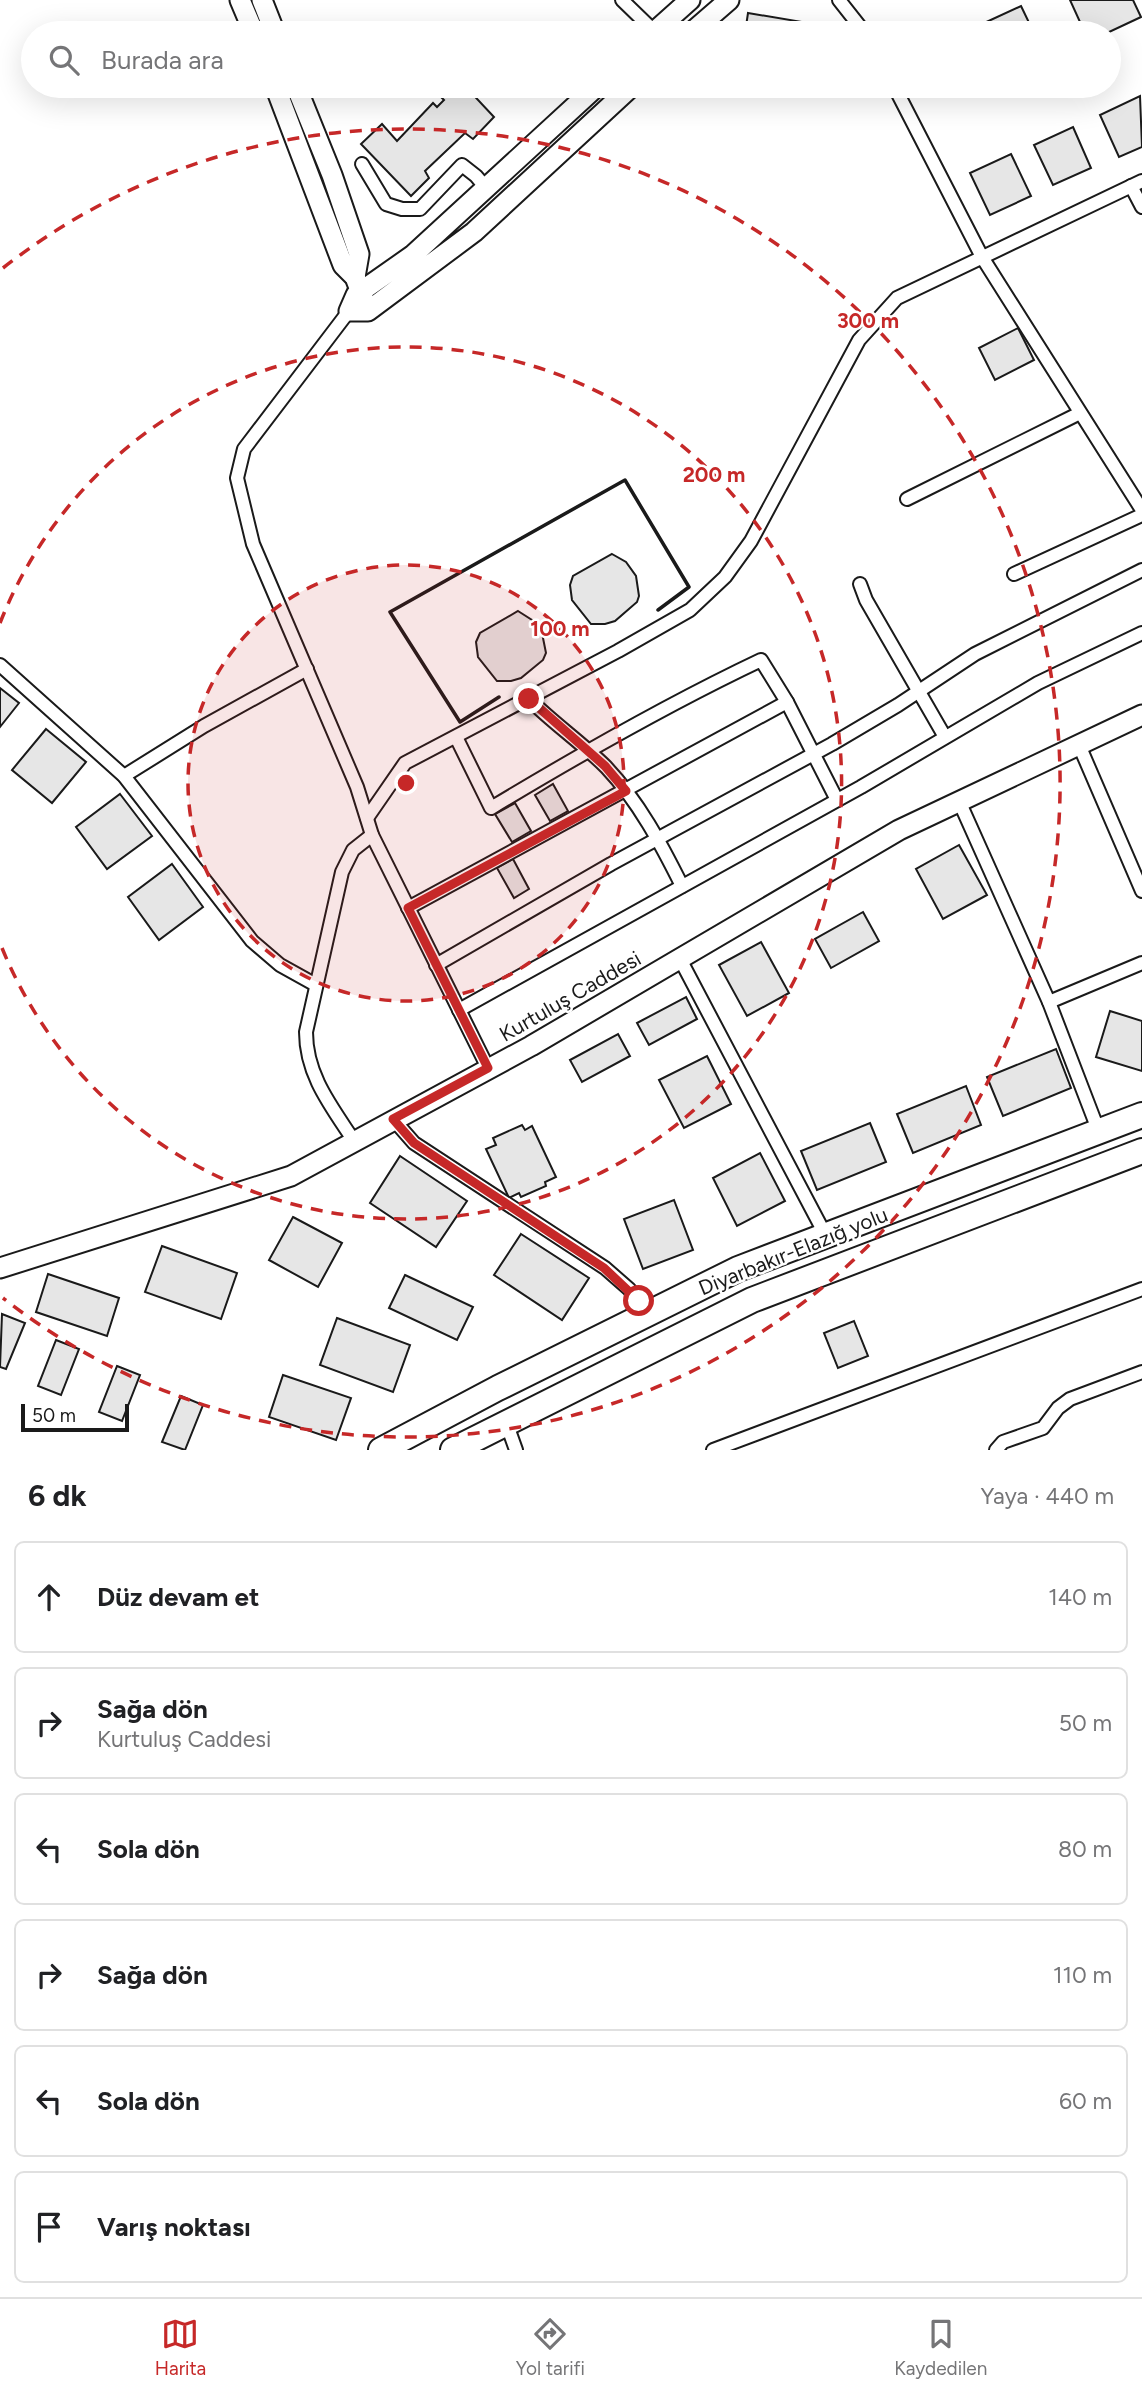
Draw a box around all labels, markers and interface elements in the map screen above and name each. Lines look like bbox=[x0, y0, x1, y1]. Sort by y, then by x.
search box bbox=[21, 21, 1121, 98]
icon: search bbox=[45, 41, 83, 79]
text: Burada ara bbox=[101, 44, 224, 76]
text: 300 m bbox=[837, 308, 899, 333]
text: 200 m bbox=[683, 462, 745, 487]
text: 100 m bbox=[530, 616, 590, 641]
route end bbox=[513, 683, 544, 714]
centre of rings bbox=[394, 771, 418, 795]
street label: Kurtuluş Caddesi bbox=[495, 945, 645, 1047]
street label: Diyarbakır-Elazığ yolu bbox=[695, 1202, 891, 1300]
route start bbox=[623, 1285, 654, 1316]
scale bar bbox=[21, 1401, 130, 1433]
text: 50 m bbox=[32, 1404, 76, 1427]
text: 6 dk bbox=[28, 1477, 87, 1514]
text: Yaya · 440 m bbox=[981, 1482, 1114, 1510]
icon: ahead bbox=[30, 1578, 68, 1616]
text: Düz devam et bbox=[97, 1581, 259, 1613]
text: 140 m bbox=[1048, 1583, 1112, 1611]
text: Sağa dön bbox=[97, 1693, 208, 1725]
icon: right bbox=[30, 1704, 68, 1742]
text: 50 m bbox=[1059, 1709, 1112, 1737]
text: Kurtuluş Caddesi bbox=[97, 1725, 271, 1753]
icon: left bbox=[30, 1830, 68, 1868]
text: Sola dön bbox=[97, 1833, 200, 1865]
text: 80 m bbox=[1058, 1835, 1112, 1863]
icon: right bbox=[30, 1956, 68, 1994]
text: Sağa dön bbox=[97, 1959, 208, 1991]
text: 110 m bbox=[1053, 1961, 1112, 1989]
icon: left bbox=[30, 2082, 68, 2120]
text: Sola dön bbox=[97, 2085, 200, 2117]
text: 60 m bbox=[1059, 2087, 1112, 2115]
icon: arrive bbox=[30, 2208, 68, 2246]
text: Varış noktası bbox=[97, 2211, 251, 2243]
tab: Harita bbox=[155, 2315, 206, 2380]
tab: Yol tarifi bbox=[516, 2315, 585, 2380]
tab: Kaydedilen bbox=[894, 2315, 987, 2380]

